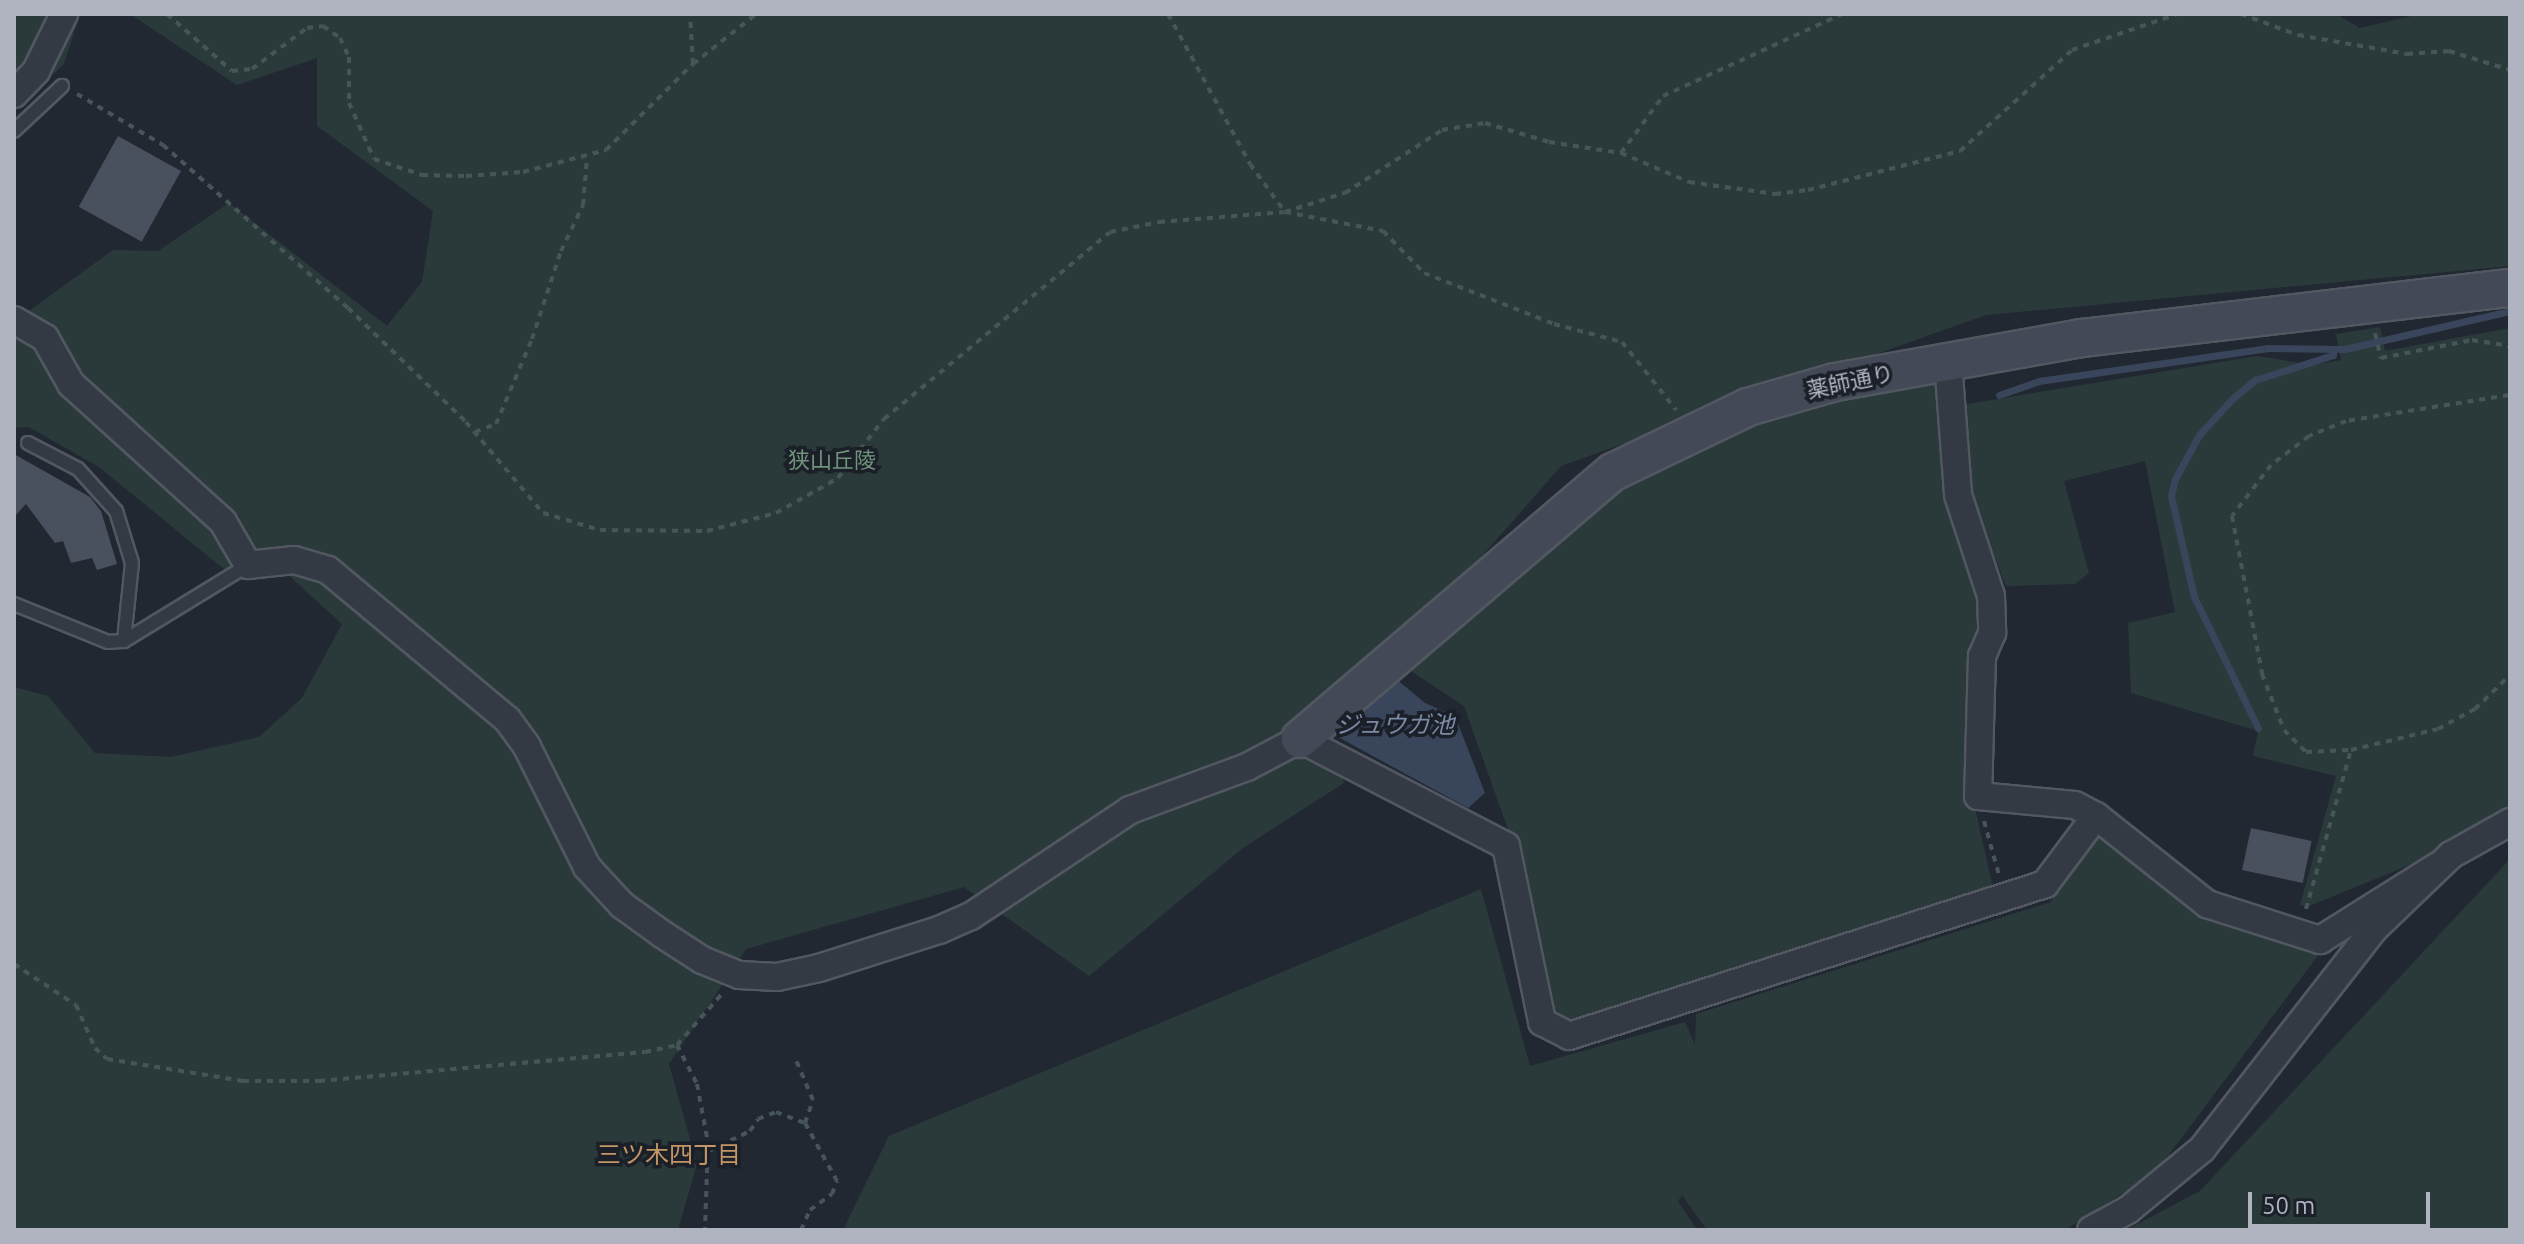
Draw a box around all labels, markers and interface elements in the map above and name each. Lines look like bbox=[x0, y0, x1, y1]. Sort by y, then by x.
street label: 薬師通り bbox=[1804, 359, 1896, 403]
park label: 狭山丘陵 bbox=[788, 447, 876, 473]
water label: ジュウガ池 bbox=[1335, 711, 1455, 739]
district label: 三ツ木四丁目 bbox=[597, 1141, 741, 1169]
scale bar bbox=[2252, 1176, 2434, 1226]
text: 50 m bbox=[2262, 1192, 2315, 1219]

